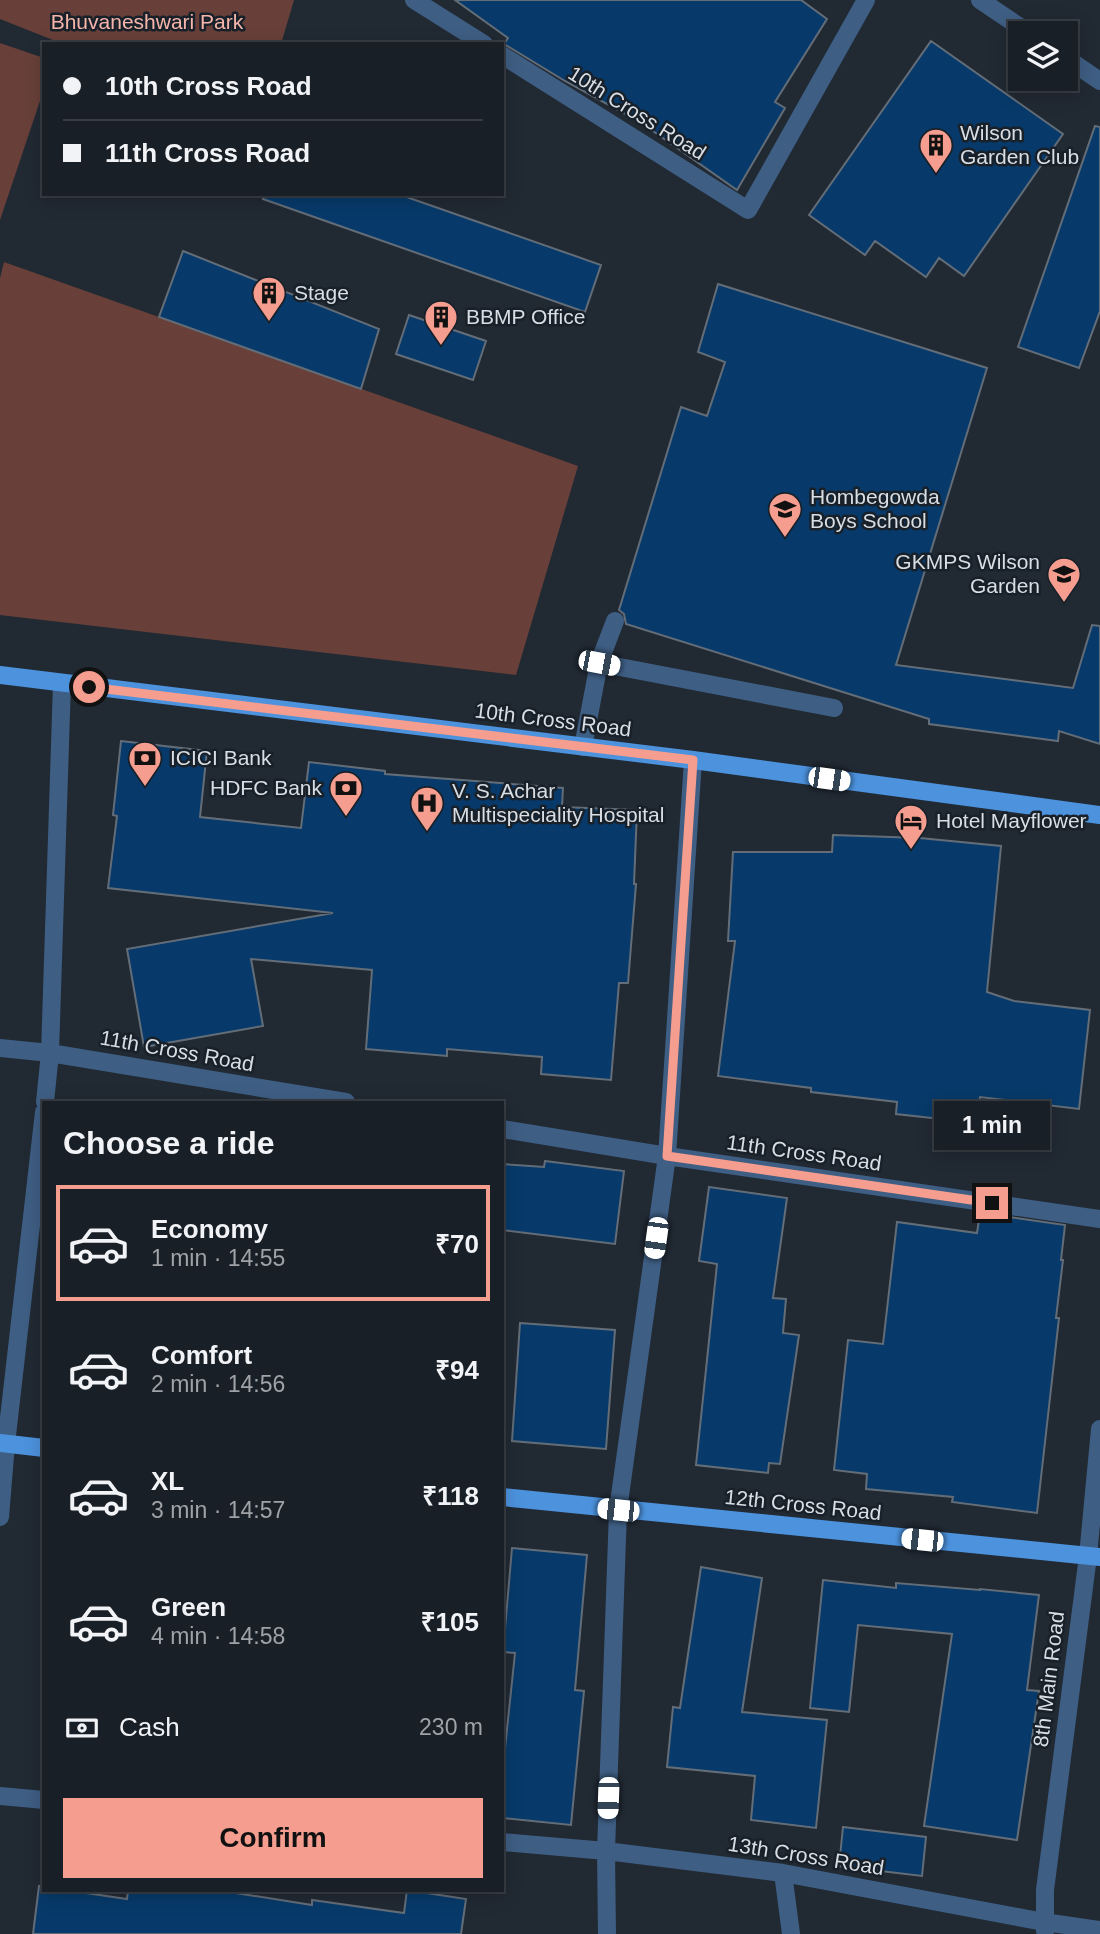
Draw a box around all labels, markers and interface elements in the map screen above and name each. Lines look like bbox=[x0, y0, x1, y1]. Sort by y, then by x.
park label: Bhuvaneshwari Park bbox=[51, 10, 244, 33]
map controls bbox=[1008, 21, 1078, 91]
button: layers bbox=[1008, 21, 1078, 91]
street label: 10th Cross Road bbox=[564, 61, 710, 164]
text: 10th Cross Road bbox=[105, 71, 312, 101]
place label: Wilson Garden Club bbox=[960, 121, 1079, 168]
building icon: Wilson Garden Club bbox=[917, 126, 955, 175]
text: 11th Cross Road bbox=[105, 138, 310, 168]
building icon: Stage bbox=[250, 274, 288, 323]
place label: Stage bbox=[294, 281, 349, 304]
building icon: BBMP Office bbox=[422, 298, 460, 347]
place label: BBMP Office bbox=[466, 305, 585, 328]
place label: Hombegowda Boys School bbox=[810, 485, 940, 532]
school or university icon: Hombegowda Boys School bbox=[766, 490, 804, 539]
place label: GKMPS Wilson Garden bbox=[895, 550, 1040, 597]
school or university icon: GKMPS Wilson Garden bbox=[1045, 555, 1083, 604]
car bbox=[577, 649, 622, 677]
route start bbox=[73, 671, 105, 703]
street label: 10th Cross Road bbox=[473, 698, 633, 741]
bank icon: ICICI Bank bbox=[126, 739, 164, 788]
place label: ICICI Bank bbox=[170, 746, 272, 769]
car bbox=[807, 766, 852, 792]
bank icon: HDFC Bank bbox=[327, 769, 365, 818]
place label: HDFC Bank bbox=[210, 776, 322, 799]
place label: V. S. Achar Multispeciality Hospital bbox=[452, 779, 664, 826]
hospital icon: V. S. Achar Multispeciality Hospital bbox=[408, 784, 446, 833]
hotel icon: Hotel Mayflower bbox=[892, 802, 930, 851]
place label: Hotel Mayflower bbox=[936, 809, 1087, 832]
street label: 11th Cross Road bbox=[98, 1026, 256, 1075]
callout: 1 min bbox=[934, 1102, 1050, 1150]
text: 1 min bbox=[962, 1112, 1022, 1138]
text: Choose a ride bbox=[63, 1125, 275, 1161]
street label: 11th Cross Road bbox=[725, 1130, 883, 1175]
route end bbox=[976, 1187, 1008, 1219]
icon: car bbox=[67, 1212, 130, 1275]
text: Economy bbox=[151, 1214, 268, 1244]
car bbox=[643, 1216, 670, 1260]
text: ₹70 bbox=[435, 1229, 479, 1259]
text: 1 min · 14:55 bbox=[151, 1245, 285, 1271]
icon: car bbox=[67, 1338, 130, 1401]
text: Comfort bbox=[151, 1340, 252, 1370]
text: ₹94 bbox=[435, 1355, 479, 1385]
text: 2 min · 14:56 bbox=[151, 1371, 285, 1397]
icon: car bbox=[67, 1464, 130, 1527]
text: XL bbox=[151, 1466, 184, 1496]
text: ₹118 bbox=[422, 1481, 479, 1511]
street label: 12th Cross Road bbox=[723, 1485, 883, 1524]
text: 3 min · 14:57 bbox=[151, 1497, 285, 1523]
car bbox=[597, 1497, 640, 1523]
car bbox=[901, 1527, 944, 1553]
icon: car bbox=[67, 1590, 130, 1653]
text: Green bbox=[151, 1592, 226, 1622]
text: ₹105 bbox=[421, 1607, 479, 1637]
street label: 8th Main Road bbox=[1029, 1610, 1068, 1748]
text: 4 min · 14:58 bbox=[151, 1623, 285, 1649]
icon: cash bbox=[63, 1709, 101, 1747]
text: Cash bbox=[119, 1712, 180, 1742]
text: 230 m bbox=[419, 1714, 483, 1740]
car bbox=[597, 1777, 620, 1819]
button: Confirm bbox=[63, 1798, 483, 1878]
street label: 13th Cross Road bbox=[726, 1832, 886, 1879]

